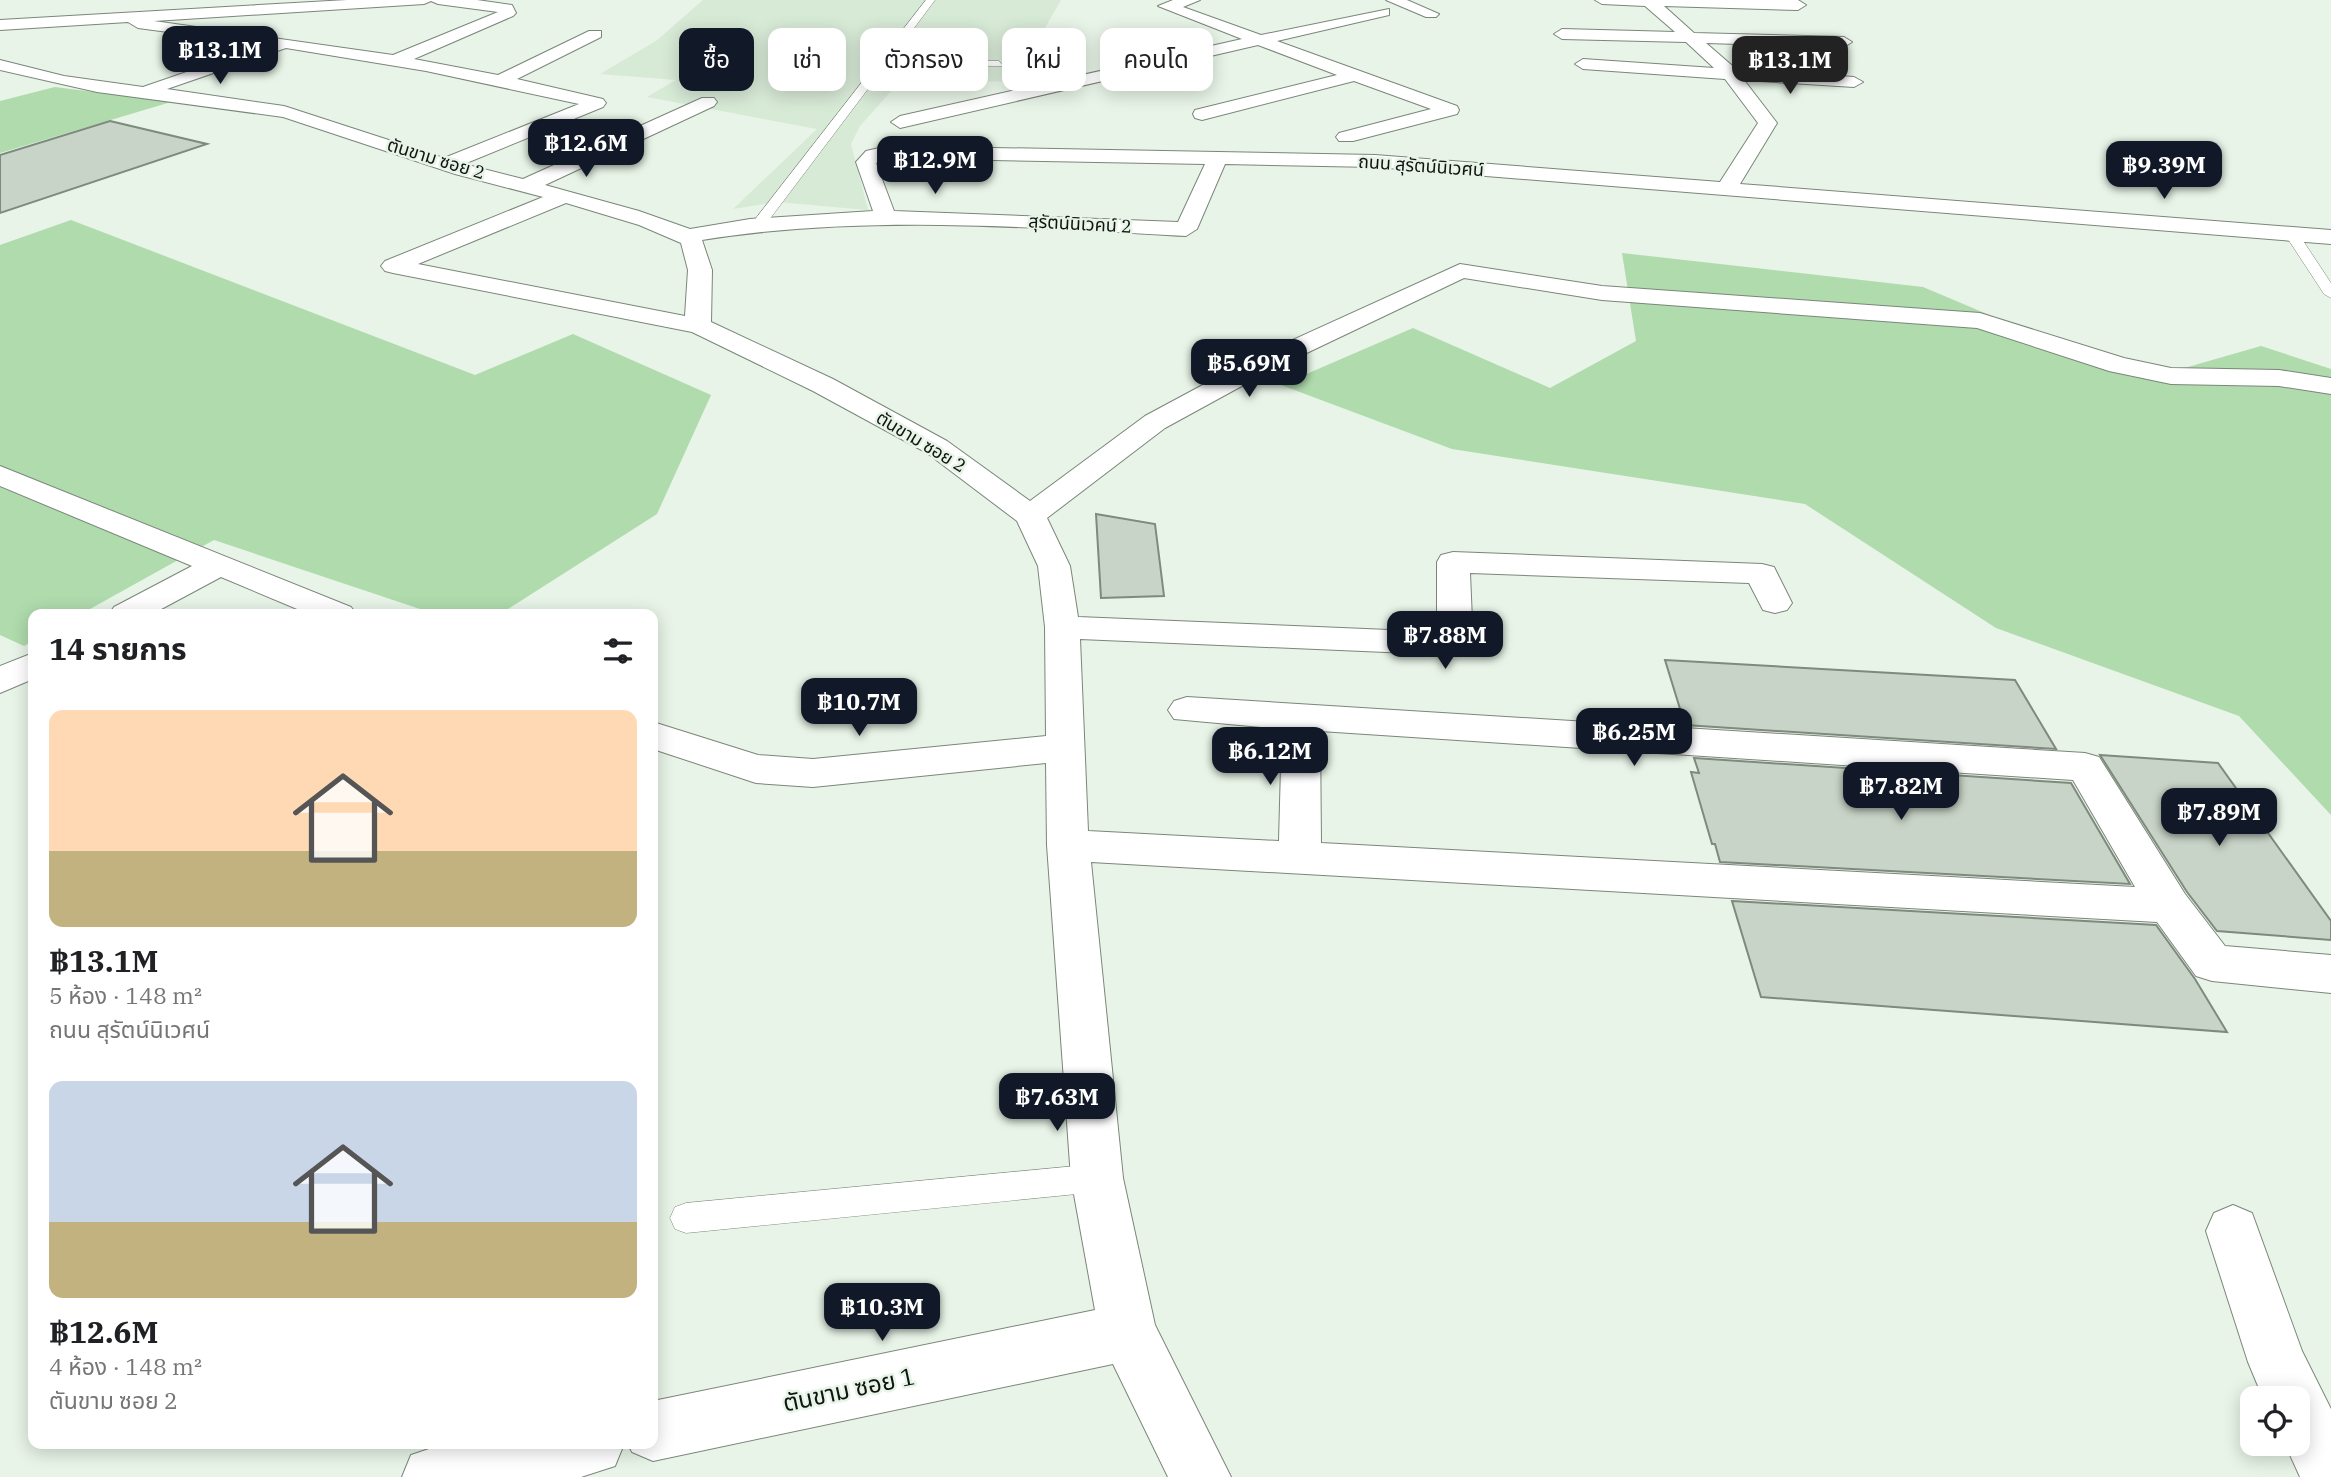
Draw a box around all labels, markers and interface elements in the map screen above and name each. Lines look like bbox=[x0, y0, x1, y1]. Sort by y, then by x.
pin: ฿13.1M bbox=[163, 27, 277, 86]
chip: ซื้อ bbox=[679, 28, 754, 91]
chip: เช่า bbox=[768, 28, 846, 91]
chip: ตัวกรอง bbox=[860, 28, 988, 91]
chip: ใหม่ bbox=[1002, 28, 1086, 91]
chip: คอนโด bbox=[1100, 28, 1213, 91]
text: ฿13.1M bbox=[178, 34, 262, 64]
pin: ฿13.1M bbox=[1733, 36, 1847, 96]
text: ฿13.1M bbox=[1748, 44, 1832, 74]
pin: ฿12.6M bbox=[529, 120, 643, 179]
text: ฿12.6M bbox=[544, 127, 628, 157]
street label: ตันขาม ซอย 2 bbox=[385, 133, 488, 184]
pin: ฿12.9M bbox=[878, 136, 992, 196]
pin: ฿9.39M bbox=[2107, 142, 2221, 201]
text: ฿12.9M bbox=[893, 144, 977, 174]
text: ฿9.39M bbox=[2122, 149, 2206, 179]
street label: ถนน สุรัตน์นิเวศน์ bbox=[1357, 150, 1485, 181]
street label: สุรัตน์นิเวคน์ 2 bbox=[1028, 209, 1132, 238]
pin: ฿5.69M bbox=[1192, 340, 1306, 399]
text: ฿5.69M bbox=[1207, 347, 1291, 377]
street label: ตันขาม ซอย 2 bbox=[872, 406, 970, 477]
pin: ฿7.88M bbox=[1388, 612, 1502, 671]
text: ฿7.88M bbox=[1403, 619, 1487, 649]
text: 14 รายการ bbox=[49, 629, 187, 668]
icon: filters bbox=[599, 632, 637, 670]
pin: ฿10.7M bbox=[802, 678, 916, 738]
text: ฿10.7M bbox=[817, 686, 901, 716]
pin: ฿6.25M bbox=[1577, 708, 1691, 768]
text: ฿6.25M bbox=[1592, 716, 1676, 746]
pin: ฿6.12M bbox=[1213, 728, 1327, 787]
text: ฿6.12M bbox=[1228, 735, 1312, 765]
icon: home bbox=[280, 755, 406, 881]
pin: ฿7.82M bbox=[1844, 762, 1958, 822]
text: ฿7.82M bbox=[1859, 770, 1943, 800]
pin: ฿7.89M bbox=[2162, 788, 2276, 848]
text: ฿7.89M bbox=[2177, 796, 2261, 826]
text: ฿13.1M bbox=[49, 941, 158, 980]
text: 5 ห้อง · 148 m² bbox=[49, 980, 202, 1010]
text: ถนน สุรัตน์นิเวศน์ bbox=[49, 1014, 210, 1044]
pin: ฿7.63M bbox=[1000, 1074, 1114, 1133]
text: ฿7.63M bbox=[1015, 1081, 1099, 1111]
icon: home bbox=[280, 1126, 406, 1252]
pin: ฿10.3M bbox=[825, 1284, 939, 1343]
text: ฿10.3M bbox=[840, 1291, 924, 1321]
text: ฿12.6M bbox=[49, 1312, 158, 1351]
text: 4 ห้อง · 148 m² bbox=[49, 1351, 202, 1381]
street label: ตันขาม ซอย 1 bbox=[780, 1359, 918, 1419]
text: ตันขาม ซอย 2 bbox=[49, 1385, 178, 1415]
map controls bbox=[2240, 1386, 2310, 1456]
button: locate bbox=[2240, 1386, 2310, 1456]

